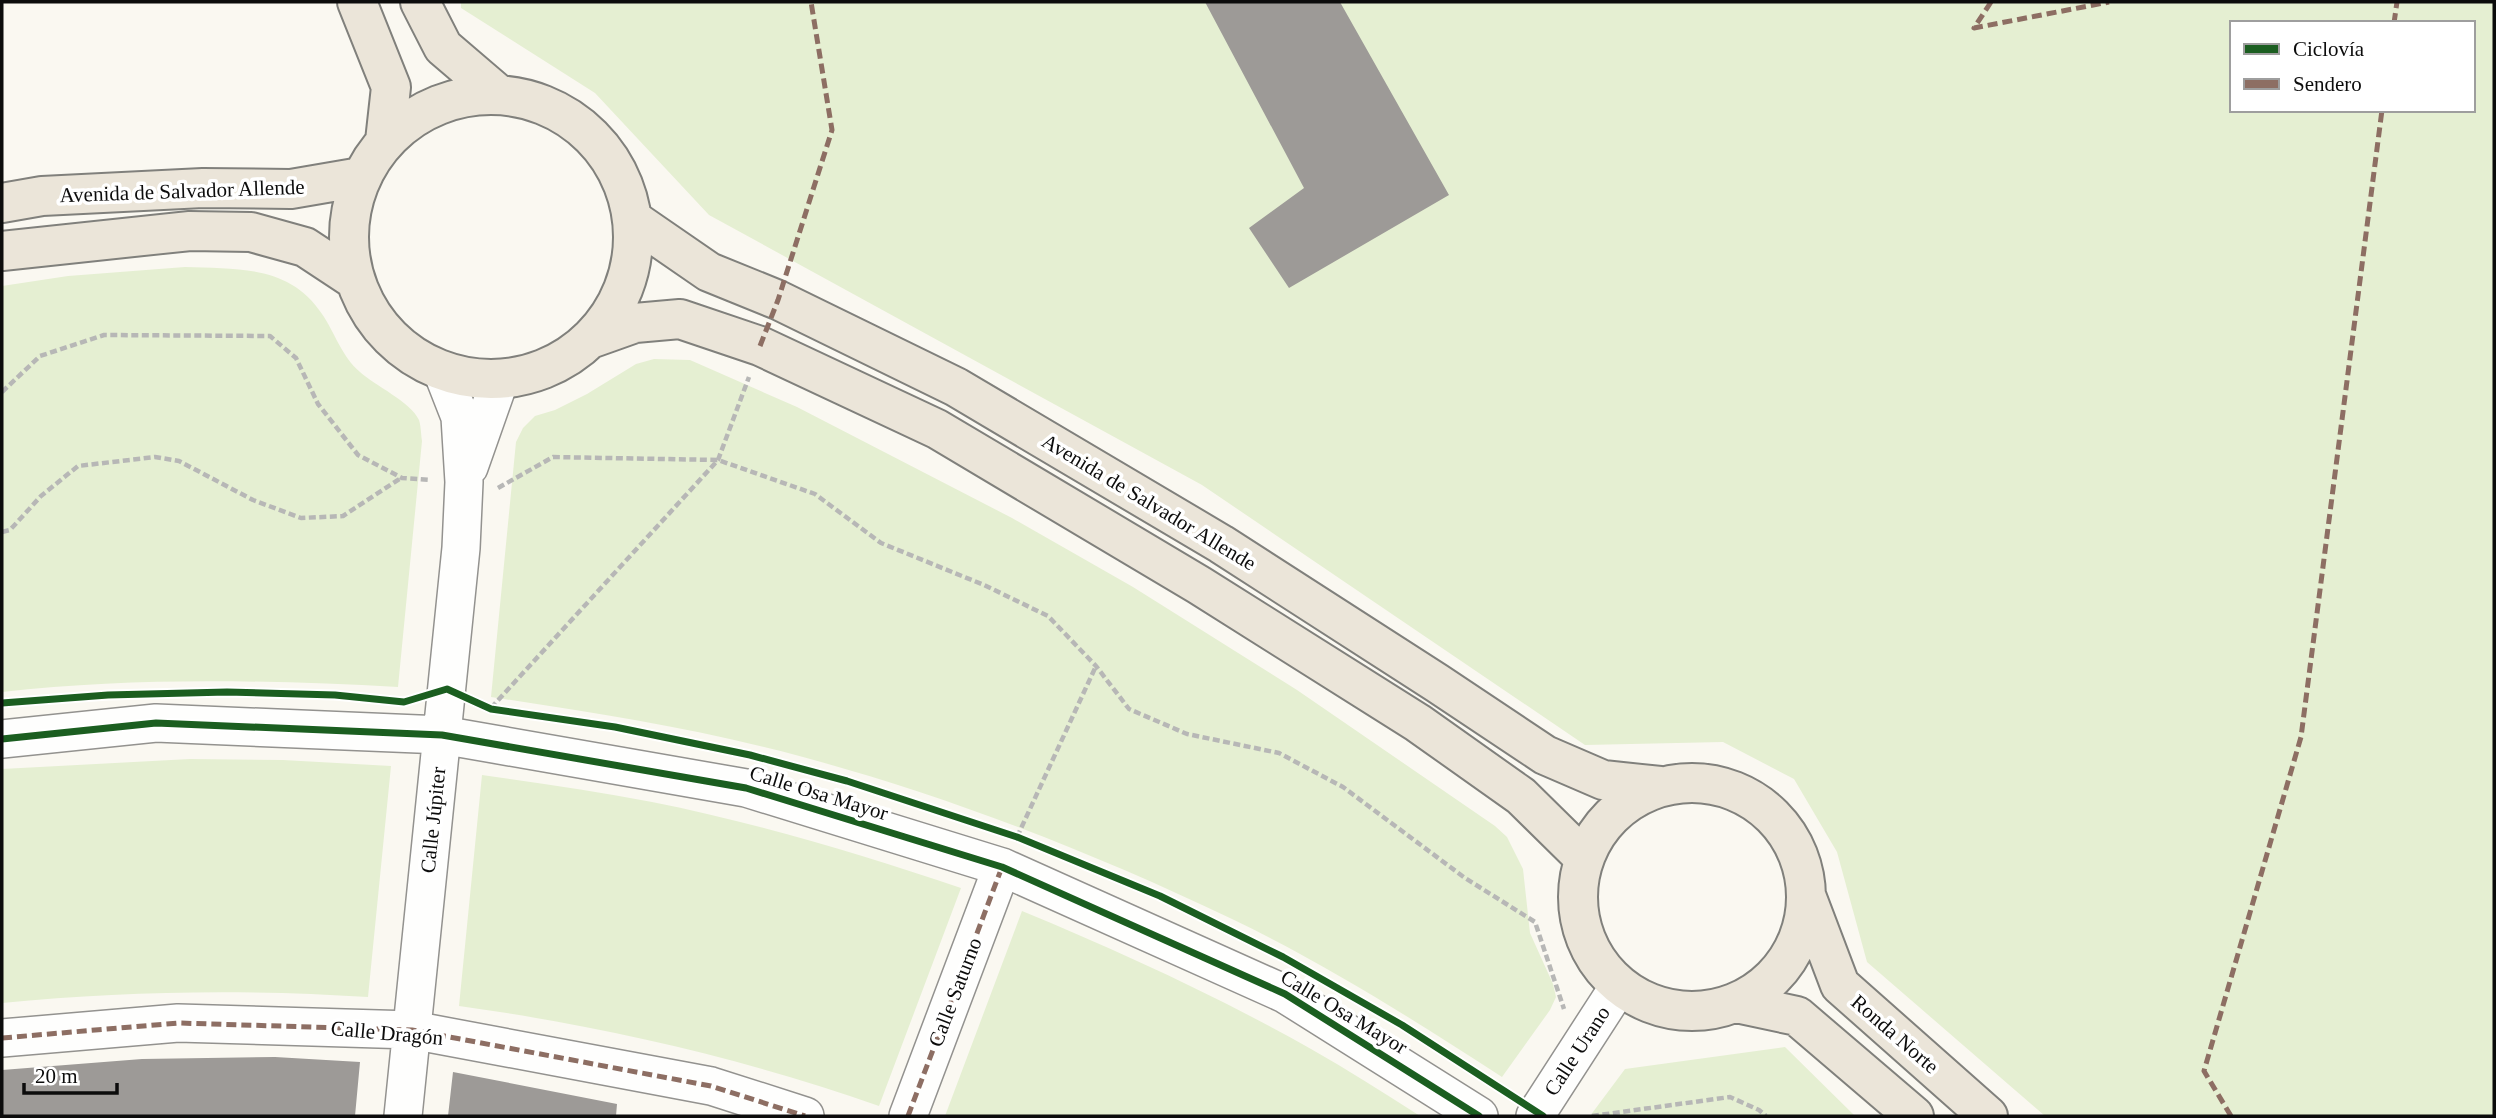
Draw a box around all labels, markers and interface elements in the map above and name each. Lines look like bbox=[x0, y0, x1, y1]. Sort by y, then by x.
legend bbox=[2230, 21, 2475, 112]
text: Ciclovía bbox=[2293, 37, 2365, 61]
text: Sendero bbox=[2293, 72, 2362, 96]
street label: Avenida de Salvador Allende bbox=[59, 175, 305, 207]
street label: Avenida de Salvador Allende bbox=[1038, 429, 1260, 575]
street label: Calle Osa Mayor bbox=[747, 761, 891, 825]
street label: Calle Júpiter bbox=[415, 766, 451, 874]
street label: Calle Saturno bbox=[923, 934, 987, 1050]
street label: Calle Osa Mayor bbox=[1276, 965, 1412, 1059]
street label: Ronda Norte bbox=[1846, 990, 1944, 1078]
street label: Calle Urano bbox=[1539, 1002, 1615, 1100]
street label: Calle Dragón bbox=[330, 1016, 445, 1050]
scale bar bbox=[24, 1052, 117, 1096]
text: 20 m bbox=[35, 1064, 78, 1088]

